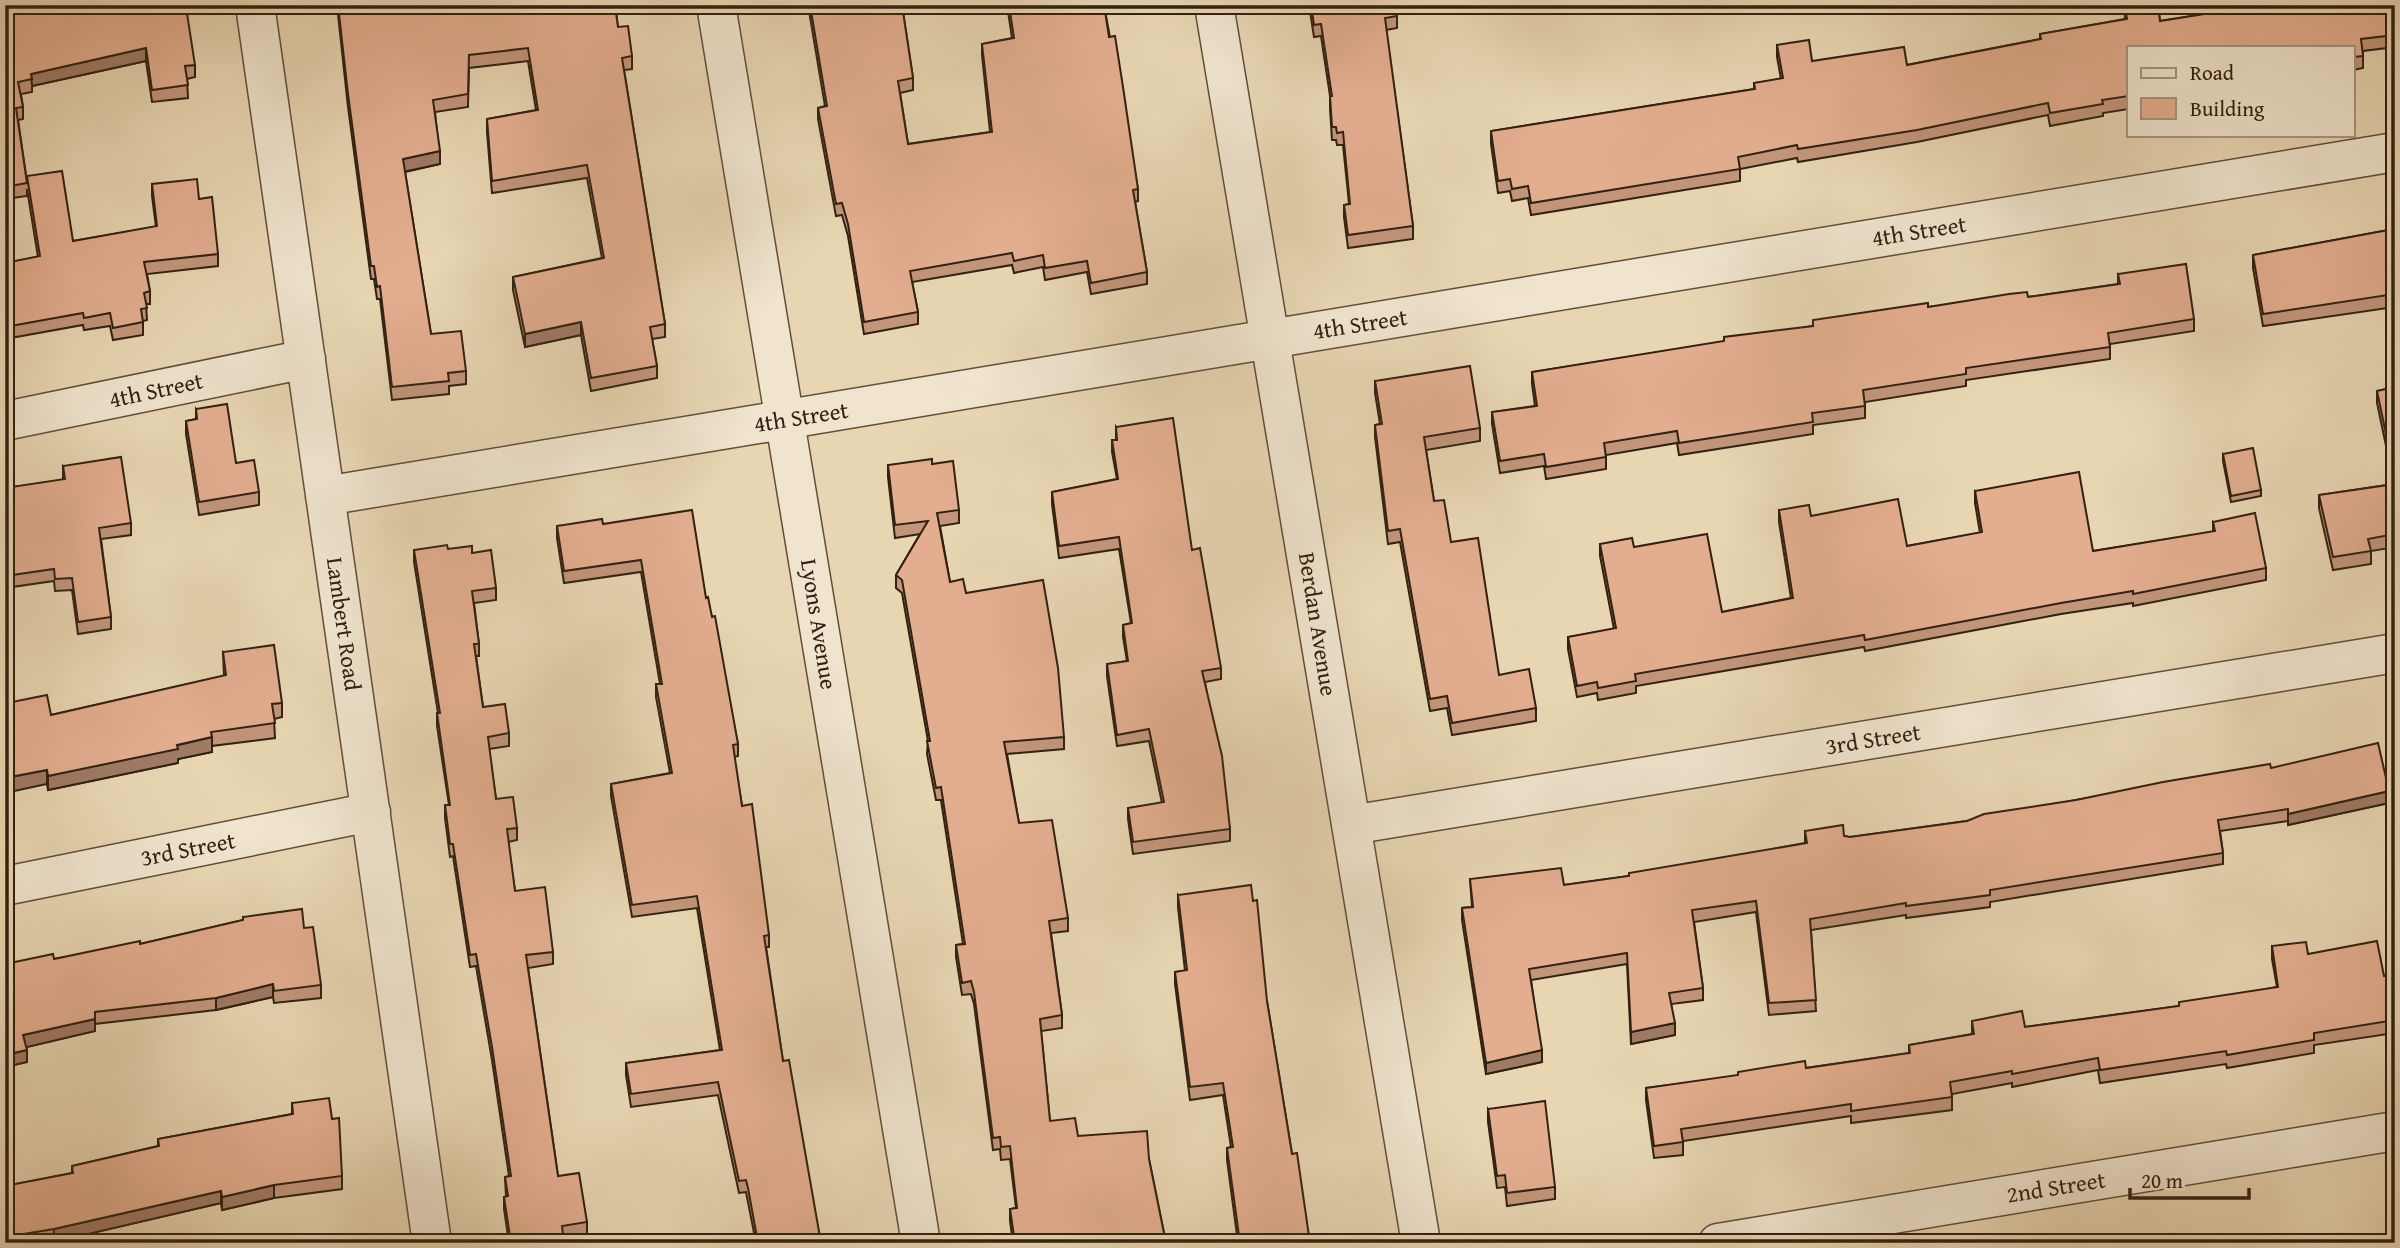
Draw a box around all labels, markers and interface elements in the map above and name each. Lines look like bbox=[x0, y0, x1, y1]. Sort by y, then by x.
legend bbox=[2127, 46, 2354, 136]
text: Road bbox=[2190, 57, 2235, 88]
text: Building bbox=[2190, 93, 2265, 124]
street label: 4th Street bbox=[1869, 207, 1969, 254]
street label: 4th Street bbox=[1310, 300, 1410, 347]
street label: 4th Street bbox=[106, 363, 206, 416]
street label: 4th Street bbox=[751, 393, 851, 440]
street label: Berdan Avenue bbox=[1291, 550, 1346, 698]
street label: Lambert Road bbox=[319, 555, 370, 693]
street label: Lyons Avenue bbox=[793, 556, 846, 692]
street label: 3rd Street bbox=[1823, 715, 1923, 762]
street label: 3rd Street bbox=[138, 823, 238, 874]
scale bar bbox=[2130, 1157, 2250, 1201]
street label: 2nd Street bbox=[2004, 1162, 2108, 1211]
text: 20 m bbox=[2141, 1165, 2183, 1196]

